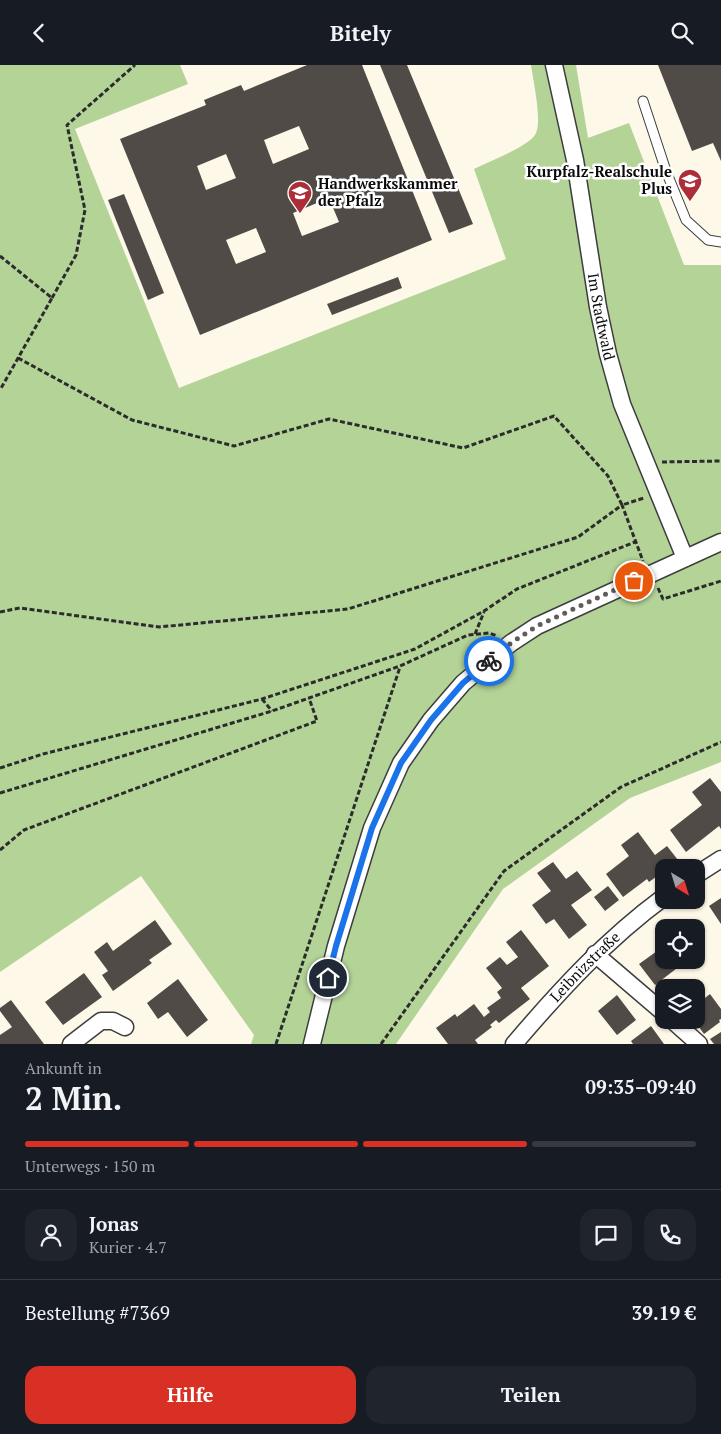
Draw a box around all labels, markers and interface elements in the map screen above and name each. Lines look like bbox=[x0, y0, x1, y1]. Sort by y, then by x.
text: Bitely bbox=[330, 18, 391, 47]
icon: back bbox=[25, 19, 53, 47]
icon: search bbox=[668, 19, 696, 47]
place label: Kurpfalz-Realschule Plus bbox=[526, 161, 672, 198]
school or university icon: Kurpfalz-Realschule Plus bbox=[677, 168, 703, 202]
place label: Handwerkskammer der Pfalz bbox=[318, 173, 458, 210]
school or university icon: Handwerkskammer der Pfalz bbox=[287, 180, 313, 214]
street label: Im Stadtwald bbox=[584, 271, 620, 362]
pin bbox=[613, 560, 655, 602]
icon: bag bbox=[620, 567, 648, 595]
courier bbox=[464, 636, 514, 686]
icon: bike bbox=[475, 647, 503, 675]
north arrow bbox=[655, 859, 705, 909]
map controls bbox=[655, 859, 705, 1029]
button: locate bbox=[655, 919, 705, 969]
street label: Leibnizstraße bbox=[545, 926, 624, 1006]
pin bbox=[307, 957, 349, 999]
icon: home bbox=[314, 964, 342, 992]
button: layers bbox=[655, 979, 705, 1029]
text: Ankunft in bbox=[25, 1057, 102, 1079]
text: 09:35–09:40 bbox=[585, 1074, 696, 1099]
text: 2 Min. bbox=[25, 1077, 122, 1119]
text: Unterwegs · 150 m bbox=[25, 1155, 155, 1177]
button: person bbox=[25, 1209, 77, 1261]
button: chat bbox=[580, 1209, 632, 1261]
button: phone bbox=[644, 1209, 696, 1261]
text: Jonas bbox=[89, 1211, 139, 1236]
text: Kurier · 4.7 bbox=[89, 1236, 167, 1258]
text: Bestellung #7369 bbox=[25, 1300, 170, 1325]
text: 39.19 € bbox=[632, 1300, 696, 1325]
button: Hilfe bbox=[25, 1366, 356, 1424]
button: Teilen bbox=[366, 1366, 696, 1424]

